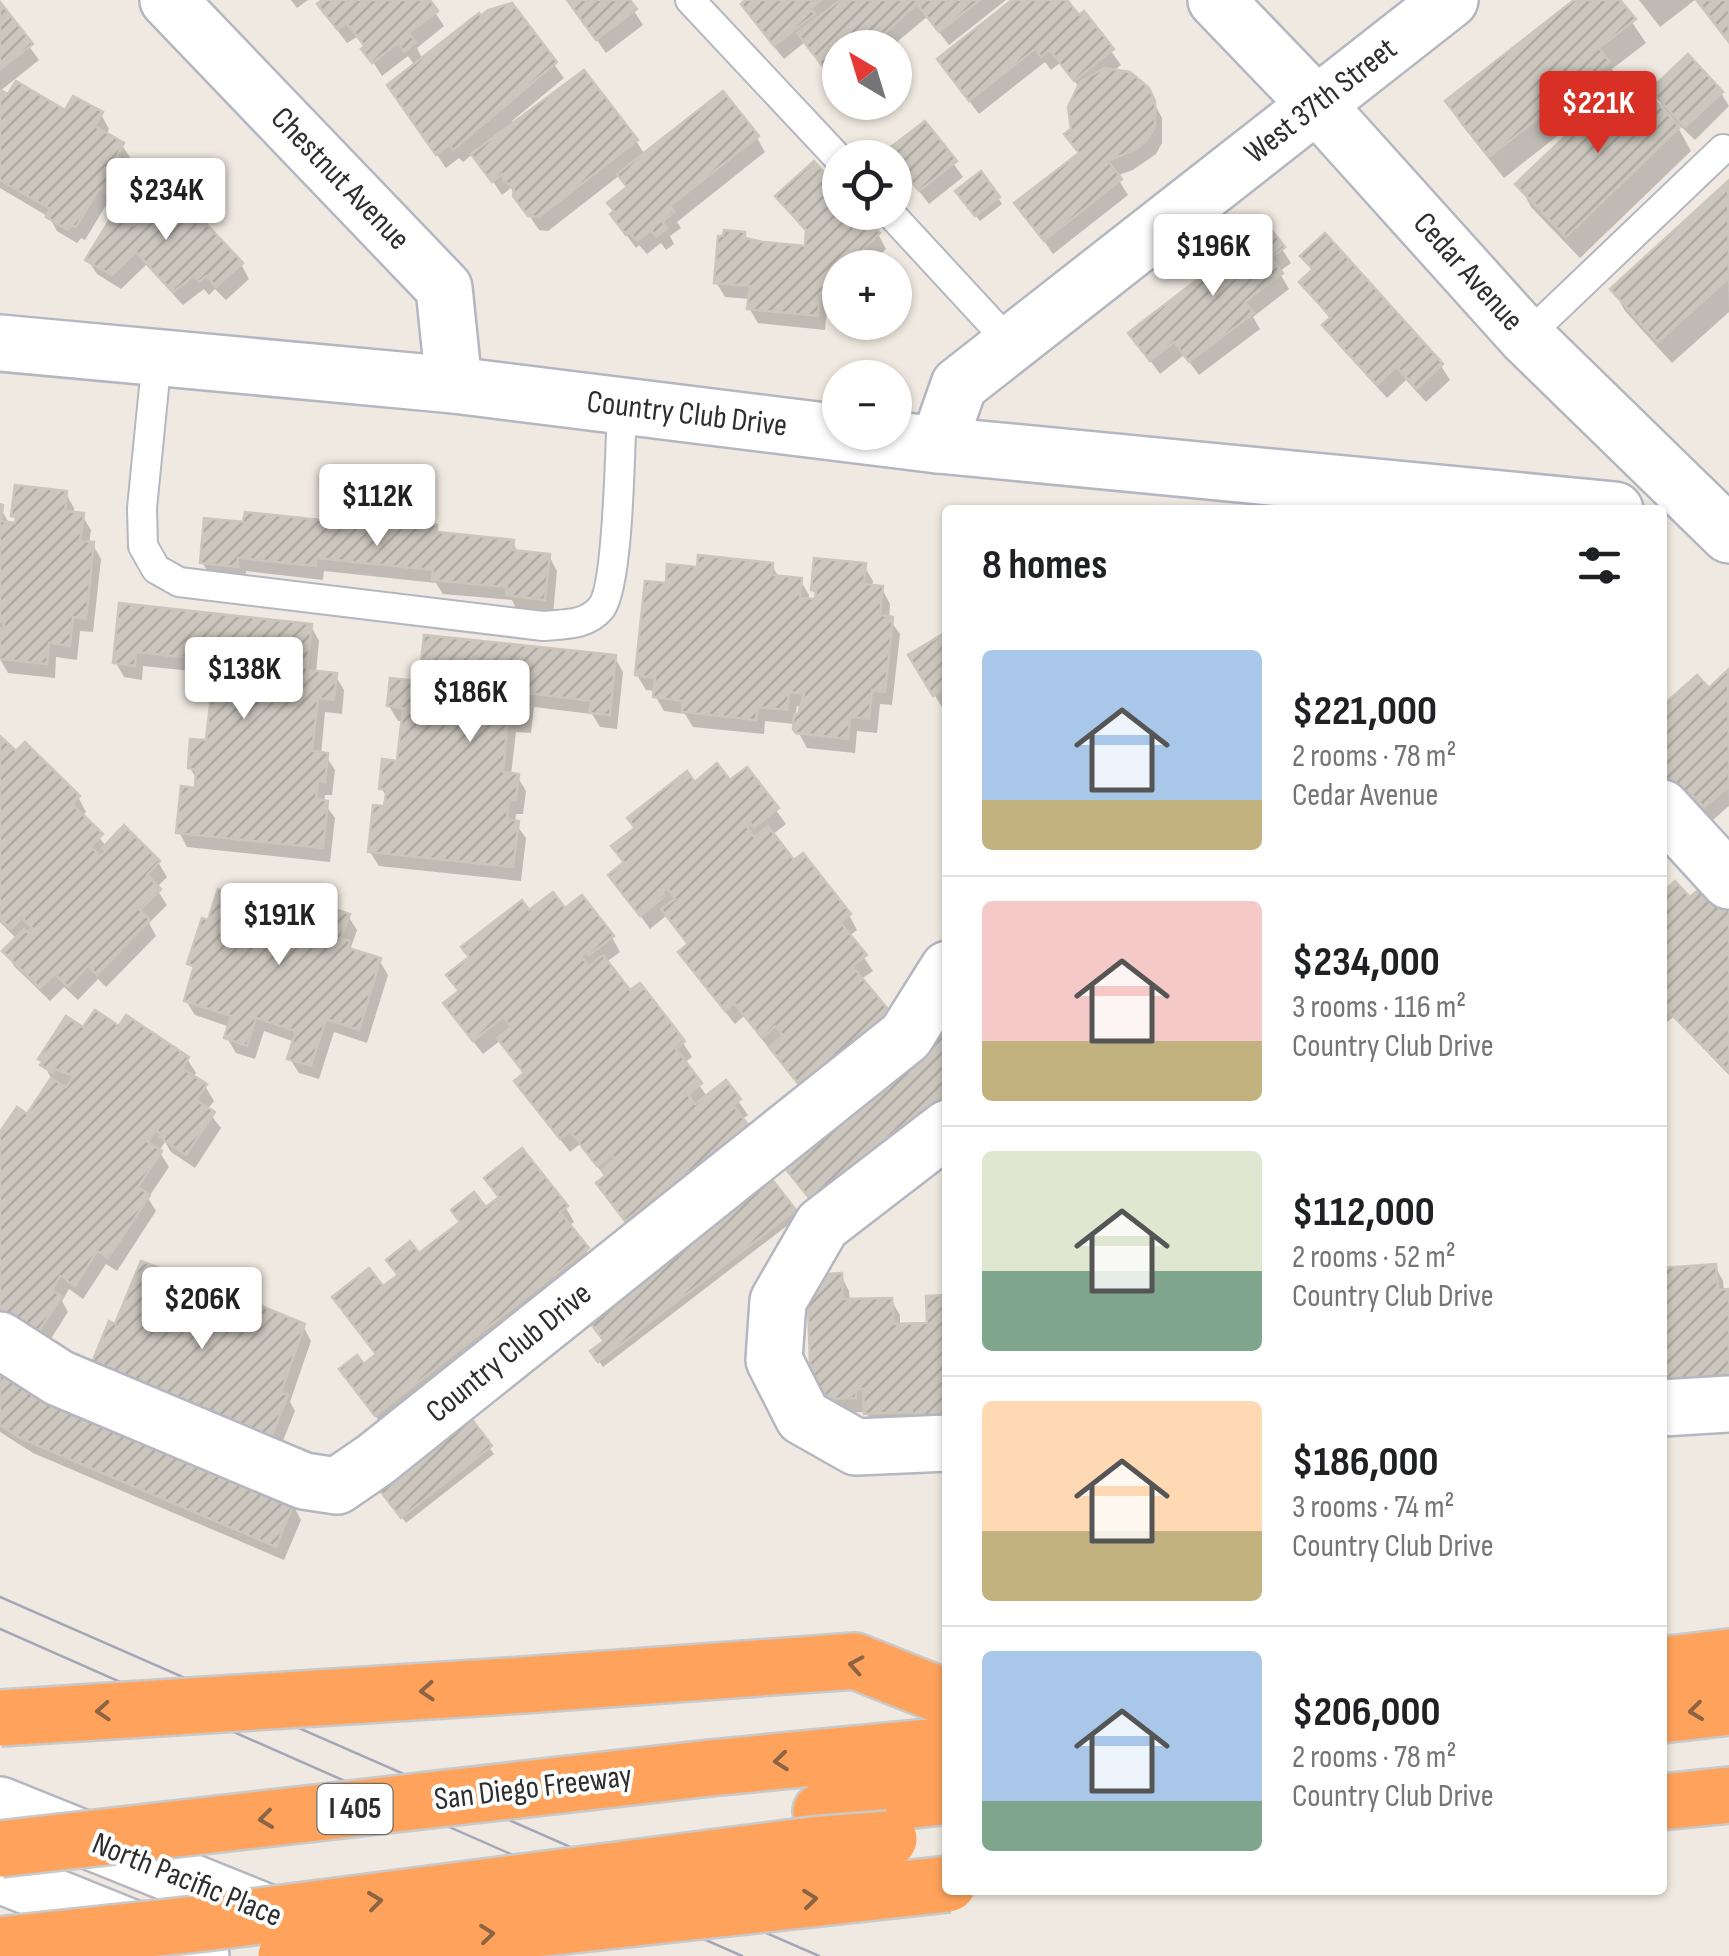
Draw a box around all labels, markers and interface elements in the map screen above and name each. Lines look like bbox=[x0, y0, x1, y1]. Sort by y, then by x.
north arrow bbox=[822, 30, 912, 120]
map controls bbox=[822, 30, 912, 450]
street label: West 37th Street bbox=[1237, 30, 1405, 172]
pin: $221K bbox=[1528, 71, 1668, 156]
text: $221K bbox=[1561, 84, 1635, 123]
street label: Chestnut Avenue bbox=[262, 99, 418, 259]
button: locate bbox=[822, 140, 912, 230]
pin: $234K bbox=[96, 158, 236, 243]
text: $234K bbox=[128, 171, 204, 210]
street label: Cedar Avenue bbox=[1405, 205, 1531, 339]
pin: $196K bbox=[1143, 214, 1283, 299]
text: $196K bbox=[1176, 227, 1250, 266]
button: + bbox=[822, 250, 912, 340]
button: − bbox=[822, 360, 912, 450]
street label: Country Club Drive bbox=[585, 382, 789, 446]
pin: $112K bbox=[307, 464, 447, 549]
text: $112K bbox=[341, 477, 413, 516]
icon: filters bbox=[1572, 538, 1627, 593]
text: 8 homes bbox=[982, 540, 1107, 591]
pin: $138K bbox=[174, 637, 314, 722]
text: $138K bbox=[207, 650, 281, 689]
pin: $186K bbox=[400, 660, 540, 745]
text: $186K bbox=[433, 673, 507, 712]
text: $221,000 bbox=[1292, 686, 1437, 737]
icon: home bbox=[1062, 690, 1182, 810]
text: 2 rooms · 78 m² bbox=[1292, 737, 1456, 776]
text: Cedar Avenue bbox=[1292, 776, 1438, 815]
pin: $191K bbox=[209, 883, 349, 968]
text: $191K bbox=[243, 896, 315, 935]
text: $234,000 bbox=[1292, 937, 1440, 988]
icon: home bbox=[1062, 941, 1182, 1061]
text: 3 rooms · 116 m² bbox=[1292, 988, 1466, 1027]
text: Country Club Drive bbox=[1292, 1027, 1494, 1066]
text: $112,000 bbox=[1292, 1187, 1435, 1238]
icon: home bbox=[1062, 1191, 1182, 1311]
text: 2 rooms · 52 m² bbox=[1292, 1238, 1456, 1277]
pin: $206K bbox=[132, 1267, 272, 1352]
street label: Country Club Drive bbox=[418, 1274, 600, 1432]
text: Country Club Drive bbox=[1292, 1277, 1494, 1316]
text: $206K bbox=[164, 1280, 240, 1319]
text: $186,000 bbox=[1292, 1437, 1439, 1488]
icon: home bbox=[1062, 1441, 1182, 1561]
text: 3 rooms · 74 m² bbox=[1292, 1488, 1454, 1527]
text: Country Club Drive bbox=[1292, 1527, 1494, 1566]
one-way arrow bbox=[848, 1655, 865, 1677]
one-way arrow bbox=[419, 1680, 435, 1701]
text: $206,000 bbox=[1292, 1687, 1441, 1738]
icon: home bbox=[1062, 1691, 1182, 1811]
one-way arrow bbox=[94, 1700, 110, 1721]
one-way arrow bbox=[1687, 1700, 1703, 1721]
text: 2 rooms · 78 m² bbox=[1292, 1738, 1456, 1777]
one-way arrow bbox=[772, 1750, 788, 1772]
street label: San Diego Freeway bbox=[432, 1757, 634, 1819]
text: Country Club Drive bbox=[1292, 1777, 1494, 1816]
road number: I 405 bbox=[318, 1784, 392, 1834]
one-way arrow bbox=[257, 1808, 273, 1829]
street label: North Pacific Place bbox=[86, 1824, 288, 1936]
one-way arrow bbox=[803, 1889, 819, 1910]
one-way arrow bbox=[367, 1891, 383, 1912]
one-way arrow bbox=[479, 1924, 495, 1945]

